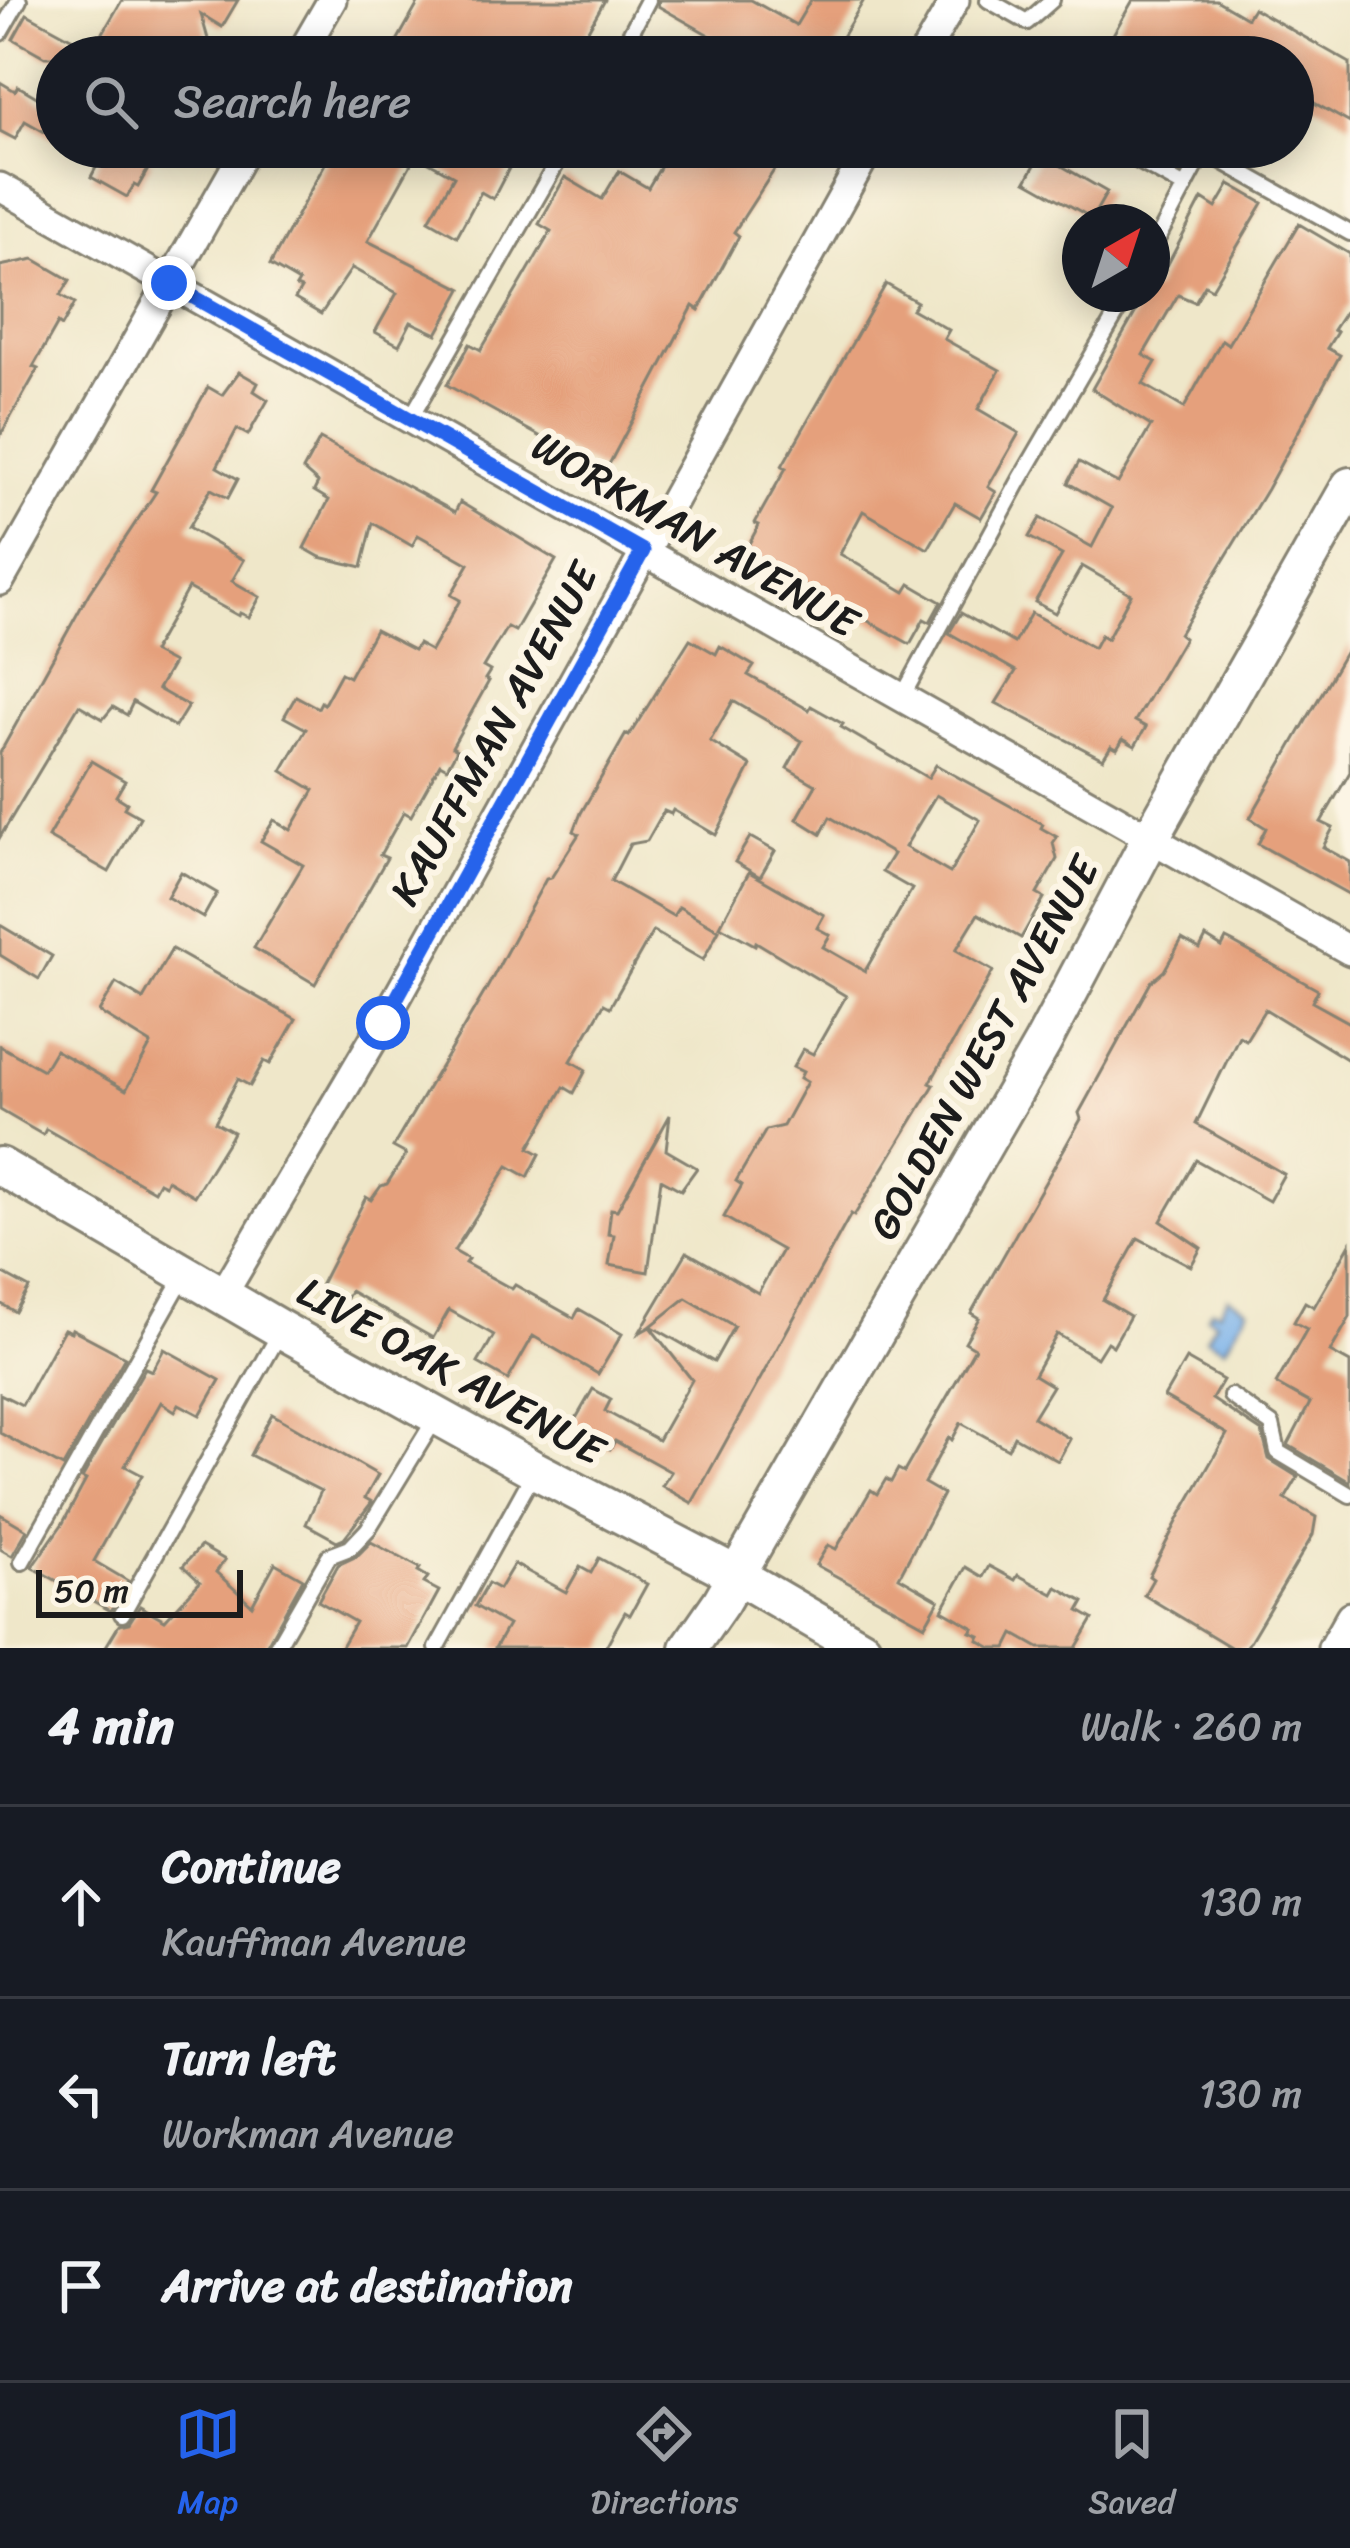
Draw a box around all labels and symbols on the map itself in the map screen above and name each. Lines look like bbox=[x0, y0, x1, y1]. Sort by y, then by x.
north arrow bbox=[1062, 204, 1170, 312]
route end bbox=[142, 256, 196, 310]
street label: WORKMAN AVENUE bbox=[517, 410, 875, 659]
street label: KAUFFMAN AVENUE bbox=[369, 546, 621, 920]
street label: GOLDEN WEST AVENUE bbox=[848, 840, 1122, 1254]
route start bbox=[356, 996, 410, 1050]
street label: LIVE OAK AVENUE bbox=[283, 1256, 621, 1488]
scale bar bbox=[36, 1564, 243, 1617]

